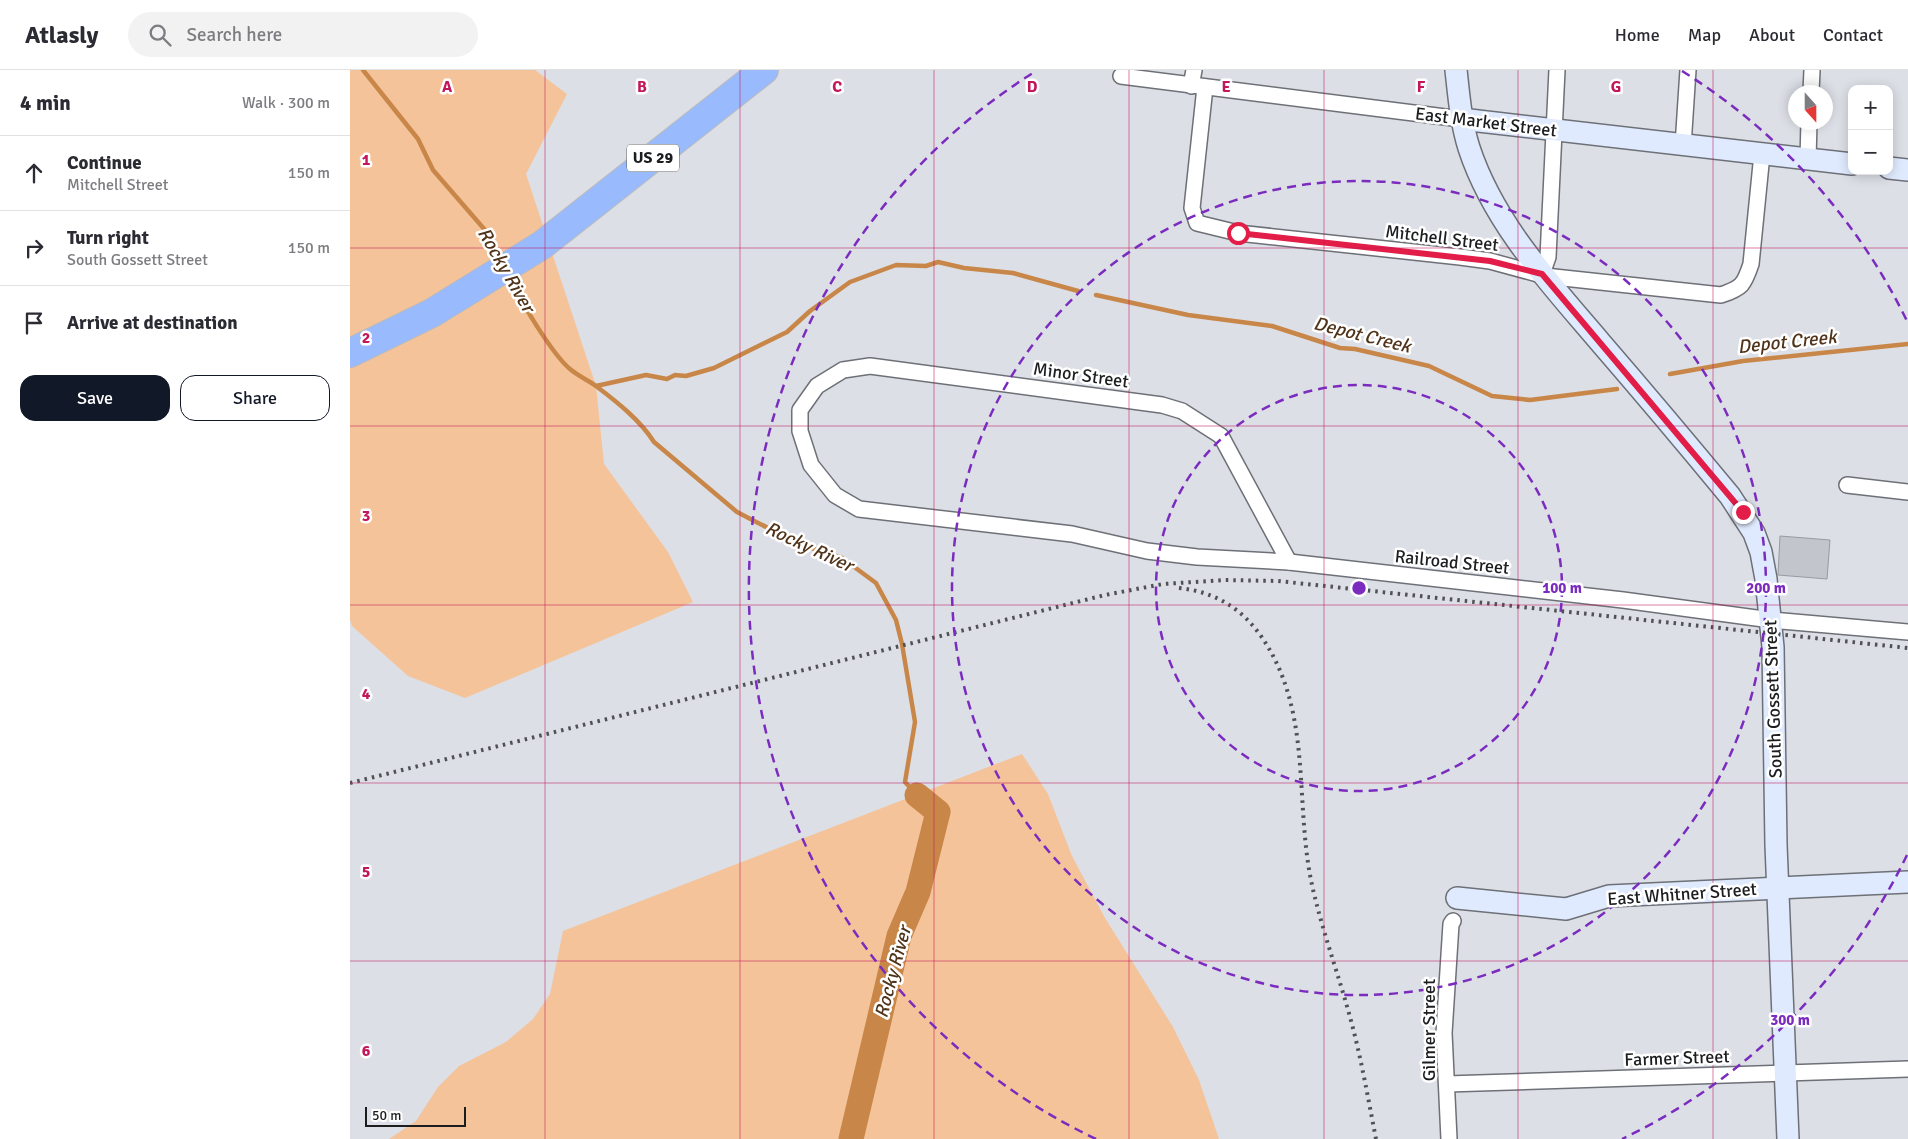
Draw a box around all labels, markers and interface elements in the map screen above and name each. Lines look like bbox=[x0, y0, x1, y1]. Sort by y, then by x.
search box bbox=[128, 12, 478, 57]
text: Atlasly bbox=[25, 20, 98, 50]
icon: search bbox=[146, 21, 174, 49]
text: Search here bbox=[186, 23, 282, 47]
text: Home bbox=[1615, 24, 1660, 46]
text: Map bbox=[1688, 24, 1721, 46]
text: About bbox=[1749, 24, 1795, 46]
text: Contact bbox=[1823, 24, 1883, 46]
text: A bbox=[442, 77, 453, 97]
text: B bbox=[637, 77, 647, 97]
text: C bbox=[832, 77, 842, 97]
text: D bbox=[1027, 77, 1038, 97]
text: E bbox=[1221, 77, 1231, 97]
text: F bbox=[1417, 77, 1426, 97]
text: G bbox=[1611, 77, 1621, 97]
north arrow bbox=[1788, 85, 1833, 130]
map controls bbox=[1848, 85, 1893, 175]
button: + bbox=[1848, 85, 1893, 130]
text: 4 min bbox=[20, 90, 71, 116]
text: Walk · 300 m bbox=[242, 93, 330, 113]
street label: East Market Street bbox=[1414, 102, 1558, 142]
button: − bbox=[1848, 130, 1893, 175]
road number: US 29 bbox=[627, 145, 679, 172]
text: 1 bbox=[362, 150, 371, 170]
text: Continue bbox=[67, 151, 142, 175]
icon: ahead bbox=[20, 159, 48, 187]
text: 150 m bbox=[288, 163, 330, 183]
text: Mitchell Street bbox=[67, 175, 168, 195]
street label: Mitchell Street bbox=[1384, 220, 1500, 256]
route start bbox=[1227, 222, 1250, 245]
water label: Rocky River bbox=[472, 223, 541, 319]
text: Turn right bbox=[67, 226, 149, 250]
icon: right bbox=[20, 234, 48, 262]
text: 150 m bbox=[288, 238, 330, 258]
text: South Gossett Street bbox=[67, 250, 208, 270]
icon: arrive bbox=[20, 309, 48, 337]
text: Arrive at destination bbox=[67, 311, 238, 335]
water label: Depot Creek bbox=[1311, 311, 1414, 359]
water label: Depot Creek bbox=[1736, 325, 1839, 359]
text: 2 bbox=[362, 328, 370, 348]
street label: Minor Street bbox=[1032, 357, 1130, 393]
button: Save bbox=[20, 375, 170, 421]
button: Share bbox=[180, 375, 330, 421]
route end bbox=[1732, 501, 1755, 524]
text: 3 bbox=[362, 506, 370, 526]
water label: Rocky River bbox=[761, 516, 859, 579]
street label: Railroad Street bbox=[1394, 545, 1510, 579]
centre of rings bbox=[1350, 579, 1368, 597]
text: 100 m bbox=[1542, 579, 1582, 597]
text: 200 m bbox=[1746, 579, 1786, 597]
street label: South Gossett Street bbox=[1759, 619, 1787, 779]
text: 4 bbox=[362, 684, 371, 704]
text: 5 bbox=[362, 862, 370, 882]
street label: East Whitner Street bbox=[1607, 878, 1757, 910]
water label: Rocky River bbox=[869, 921, 918, 1020]
street label: Gilmer Street bbox=[1418, 979, 1440, 1081]
text: 300 m bbox=[1770, 1011, 1810, 1029]
text: 6 bbox=[362, 1041, 371, 1061]
street label: Farmer Street bbox=[1624, 1045, 1730, 1071]
scale bar bbox=[365, 1104, 466, 1127]
text: 50 m bbox=[372, 1107, 401, 1124]

